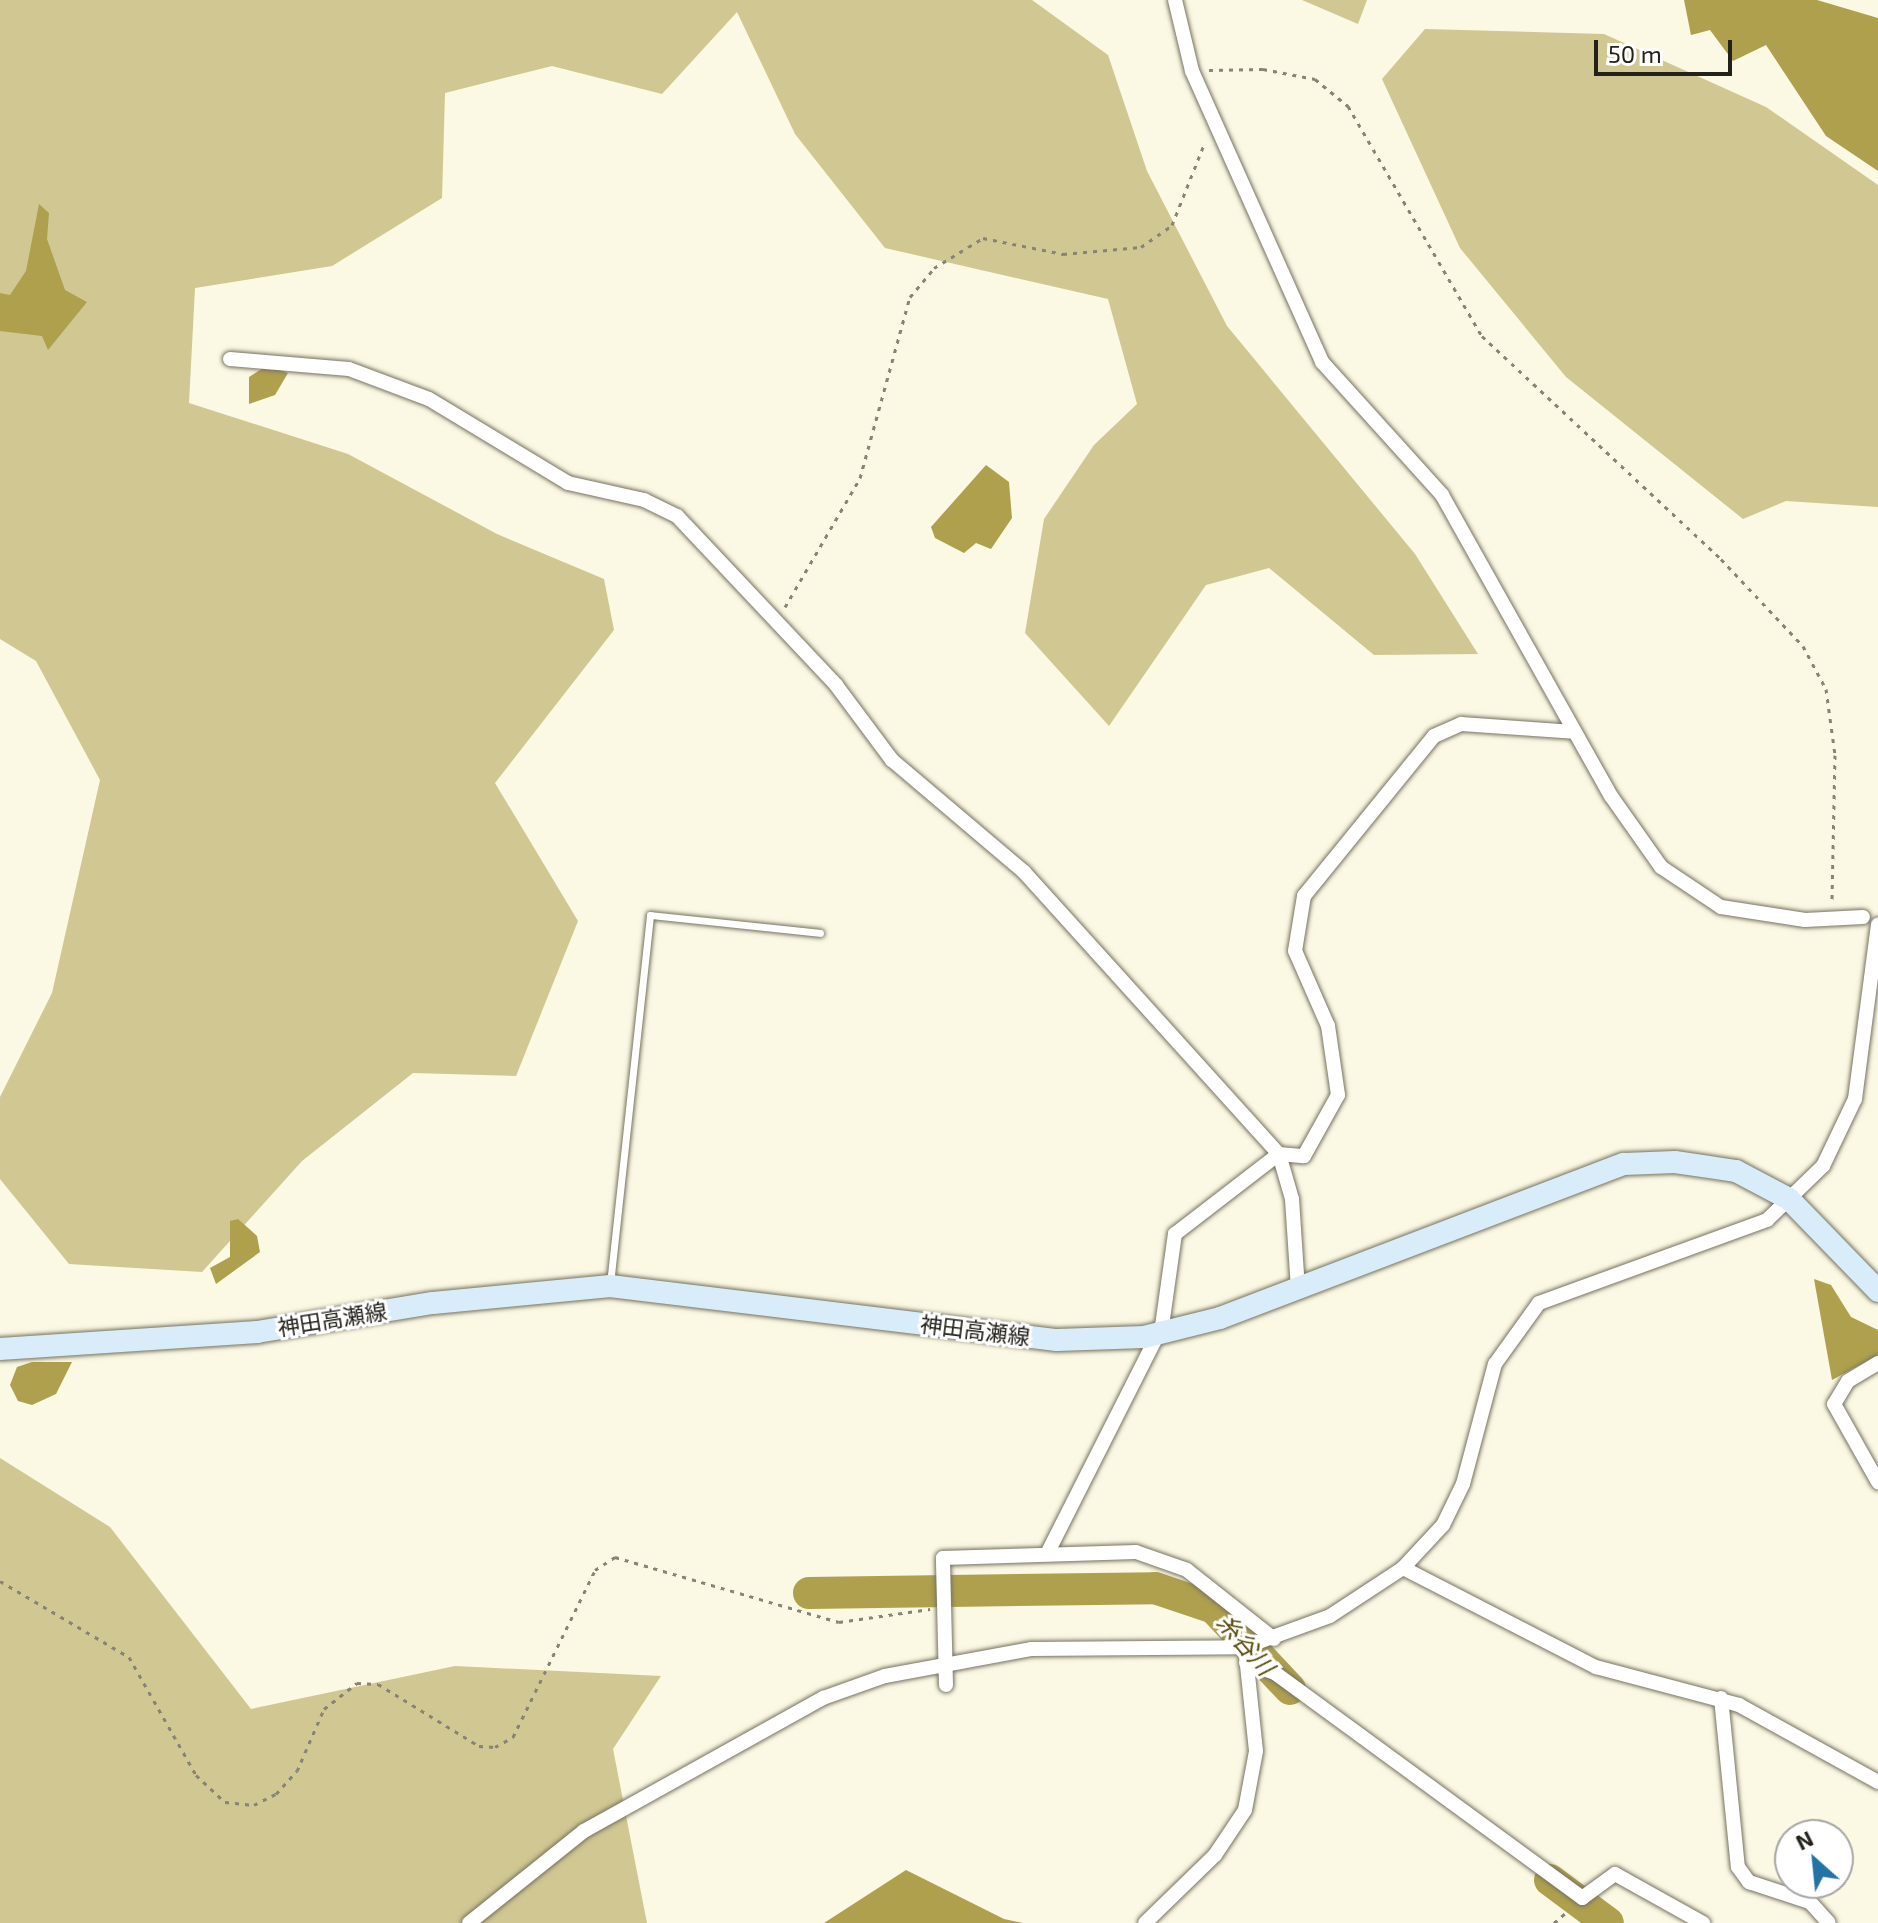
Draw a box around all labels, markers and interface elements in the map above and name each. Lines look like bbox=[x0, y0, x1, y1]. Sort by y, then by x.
scale bar bbox=[1598, 24, 1736, 74]
text: 50 m bbox=[1608, 39, 1662, 68]
street label: 神田高瀬線 bbox=[276, 1297, 388, 1341]
street label: 神田高瀬線 bbox=[919, 1310, 1031, 1350]
water label: 糸谷川 bbox=[1212, 1607, 1280, 1681]
north arrow bbox=[1774, 1819, 1854, 1899]
text: N bbox=[1791, 1824, 1817, 1855]

